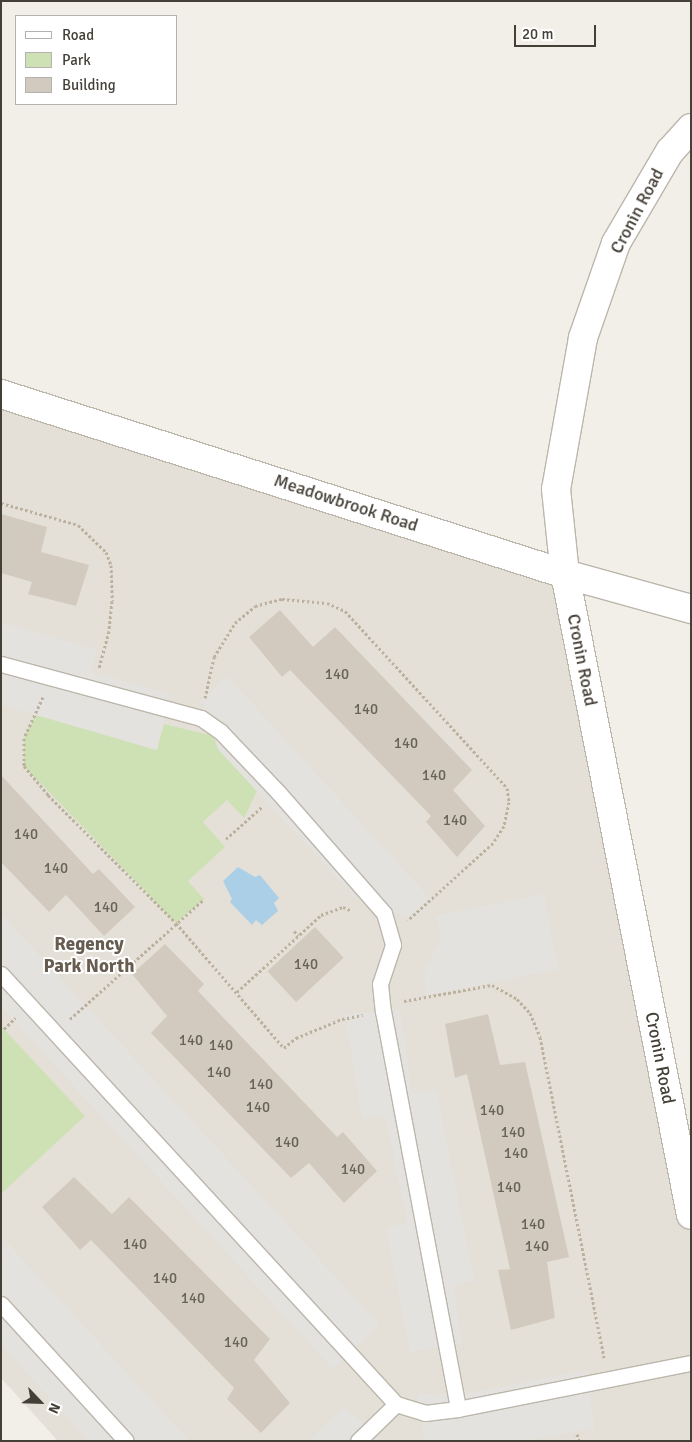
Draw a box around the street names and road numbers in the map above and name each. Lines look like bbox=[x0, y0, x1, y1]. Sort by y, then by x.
street label: Cronin Road bbox=[606, 165, 668, 257]
street label: Meadowbrook Road bbox=[271, 470, 421, 536]
street label: Cronin Road bbox=[562, 612, 602, 708]
street label: Cronin Road bbox=[640, 1010, 680, 1106]

